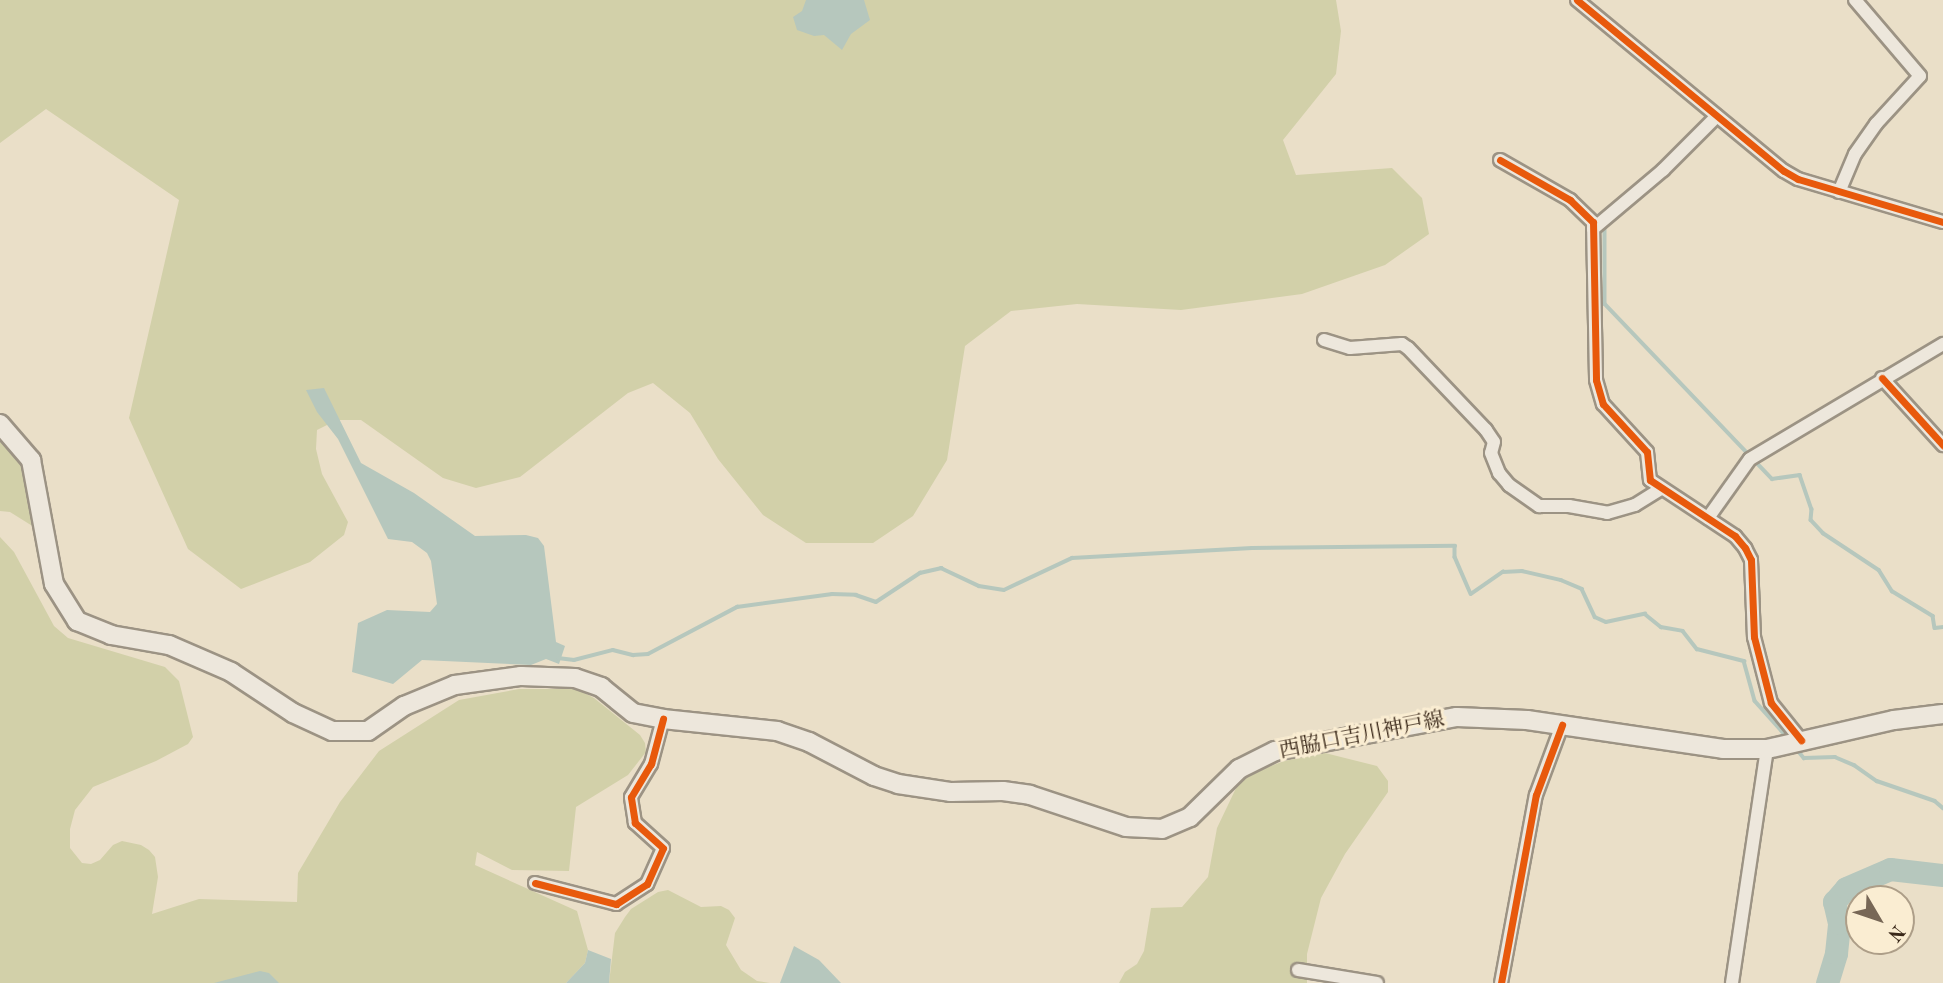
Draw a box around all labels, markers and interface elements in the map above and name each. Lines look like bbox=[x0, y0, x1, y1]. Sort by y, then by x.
street label: 西脇口吉川神戸線 bbox=[1277, 708, 1447, 764]
north arrow bbox=[1845, 885, 1915, 955]
text: N bbox=[1883, 921, 1907, 944]

